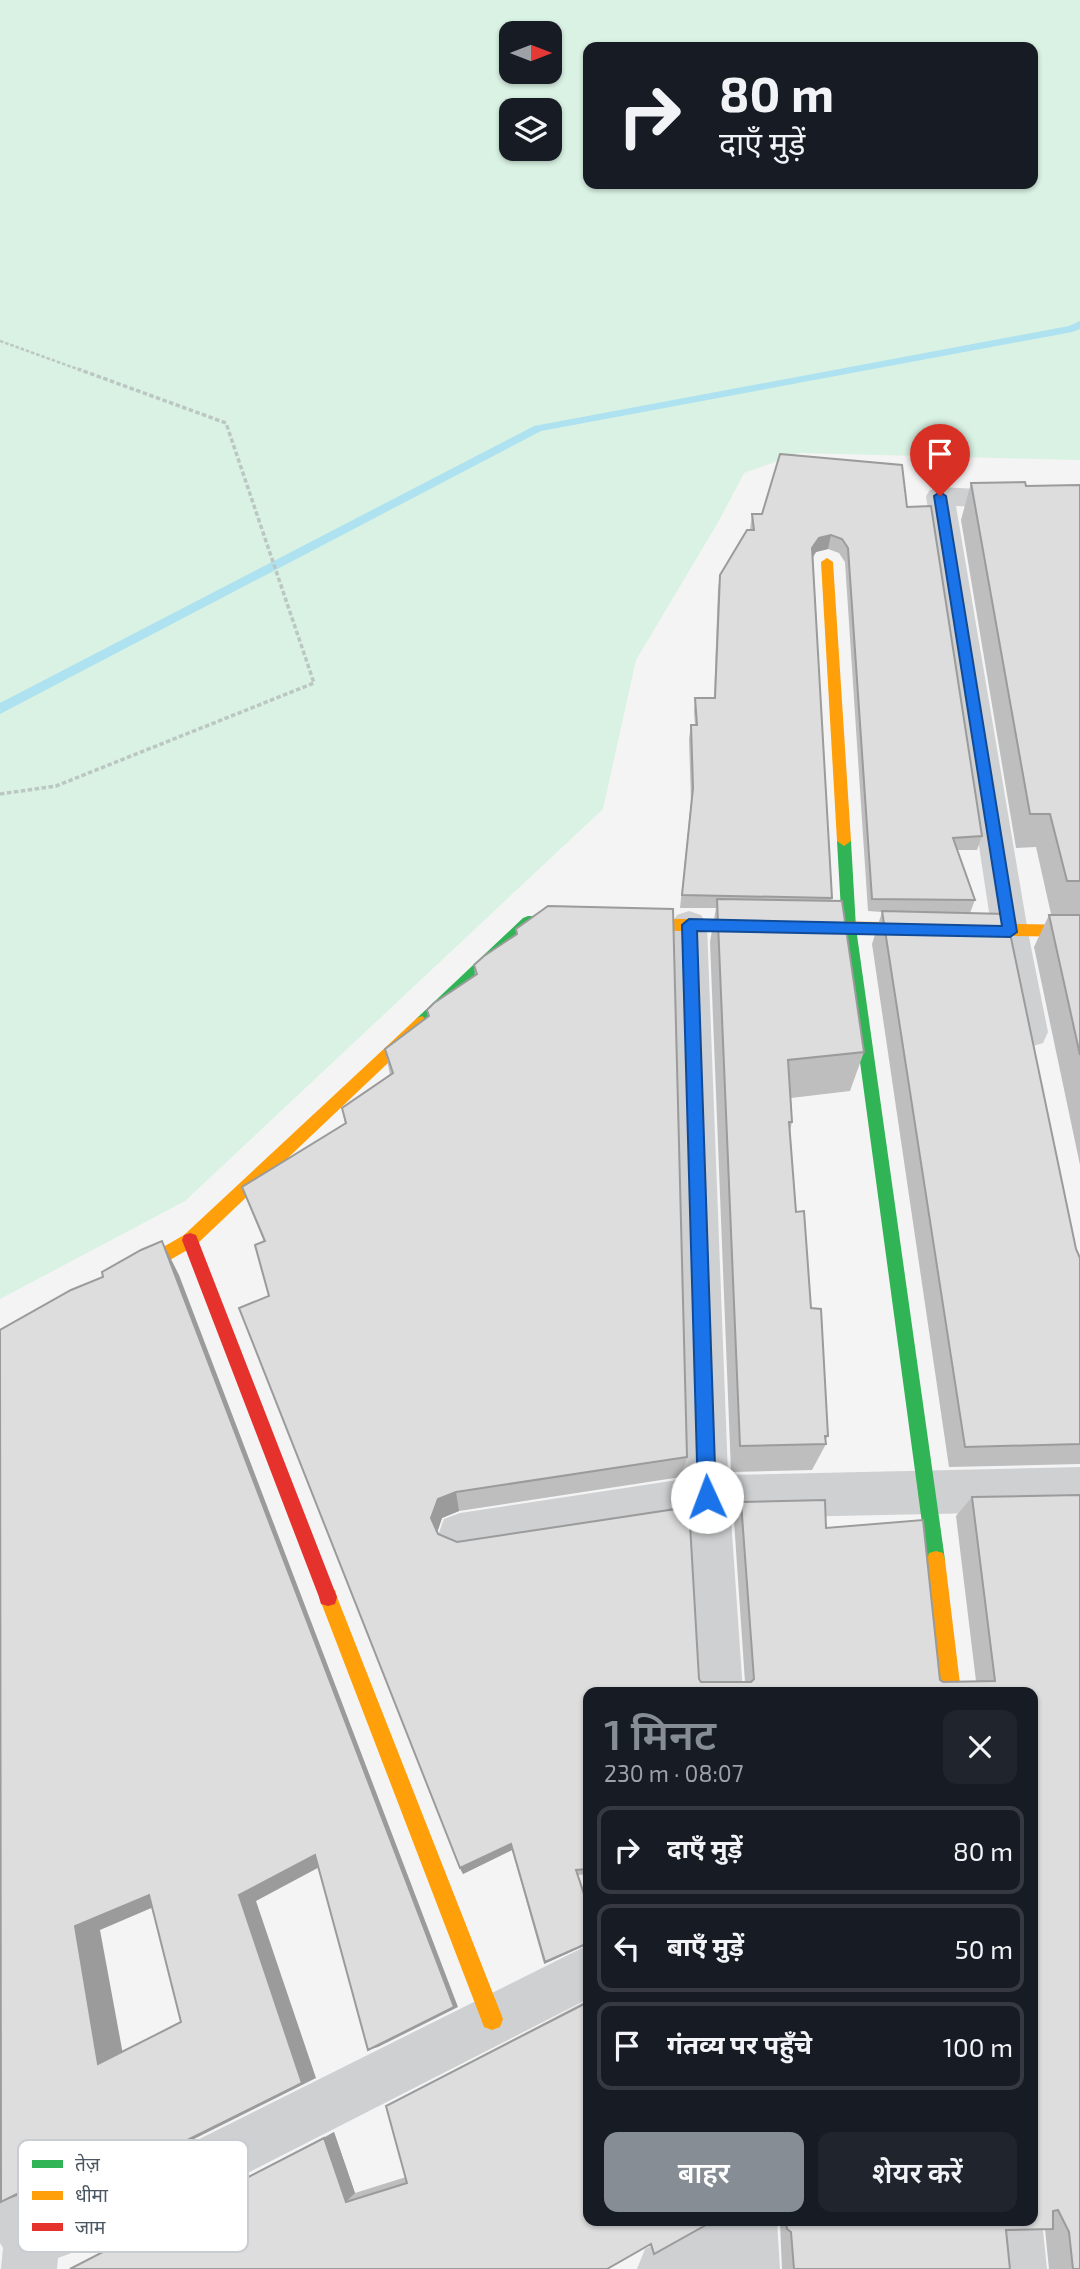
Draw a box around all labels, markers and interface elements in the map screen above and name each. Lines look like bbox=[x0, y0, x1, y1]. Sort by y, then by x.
north arrow bbox=[499, 21, 562, 84]
map controls bbox=[499, 21, 562, 161]
text: 80 m bbox=[719, 63, 834, 122]
icon: right bbox=[604, 70, 695, 161]
button: layers bbox=[499, 98, 562, 161]
text: दाएँ मुड़ें bbox=[719, 123, 805, 161]
pin bbox=[910, 424, 970, 496]
icon: arrive bbox=[921, 435, 959, 473]
position arrow bbox=[670, 1460, 744, 1534]
text: 1 मिनट bbox=[604, 1708, 716, 1758]
button: close bbox=[943, 1710, 1017, 1784]
text: 230 m · 08:07 bbox=[604, 1759, 743, 1787]
icon: right bbox=[608, 1831, 646, 1869]
text: दाएँ मुड़ें bbox=[667, 1832, 742, 1863]
text: 80 m bbox=[953, 1835, 1013, 1866]
icon: left bbox=[608, 1929, 646, 1967]
text: बाएँ मुड़ें bbox=[667, 1930, 744, 1961]
text: 50 m bbox=[955, 1933, 1013, 1964]
icon: arrive bbox=[608, 2027, 646, 2065]
text: गंतव्य पर पहुँचे bbox=[667, 2028, 812, 2059]
text: 100 m bbox=[943, 2031, 1013, 2062]
button: बाहर bbox=[604, 2132, 804, 2212]
button: शेयर करें bbox=[818, 2132, 1017, 2212]
legend bbox=[18, 2140, 248, 2252]
text: तेज़ bbox=[75, 2152, 101, 2175]
text: धीमा bbox=[75, 2183, 109, 2206]
text: जाम bbox=[75, 2215, 106, 2238]

